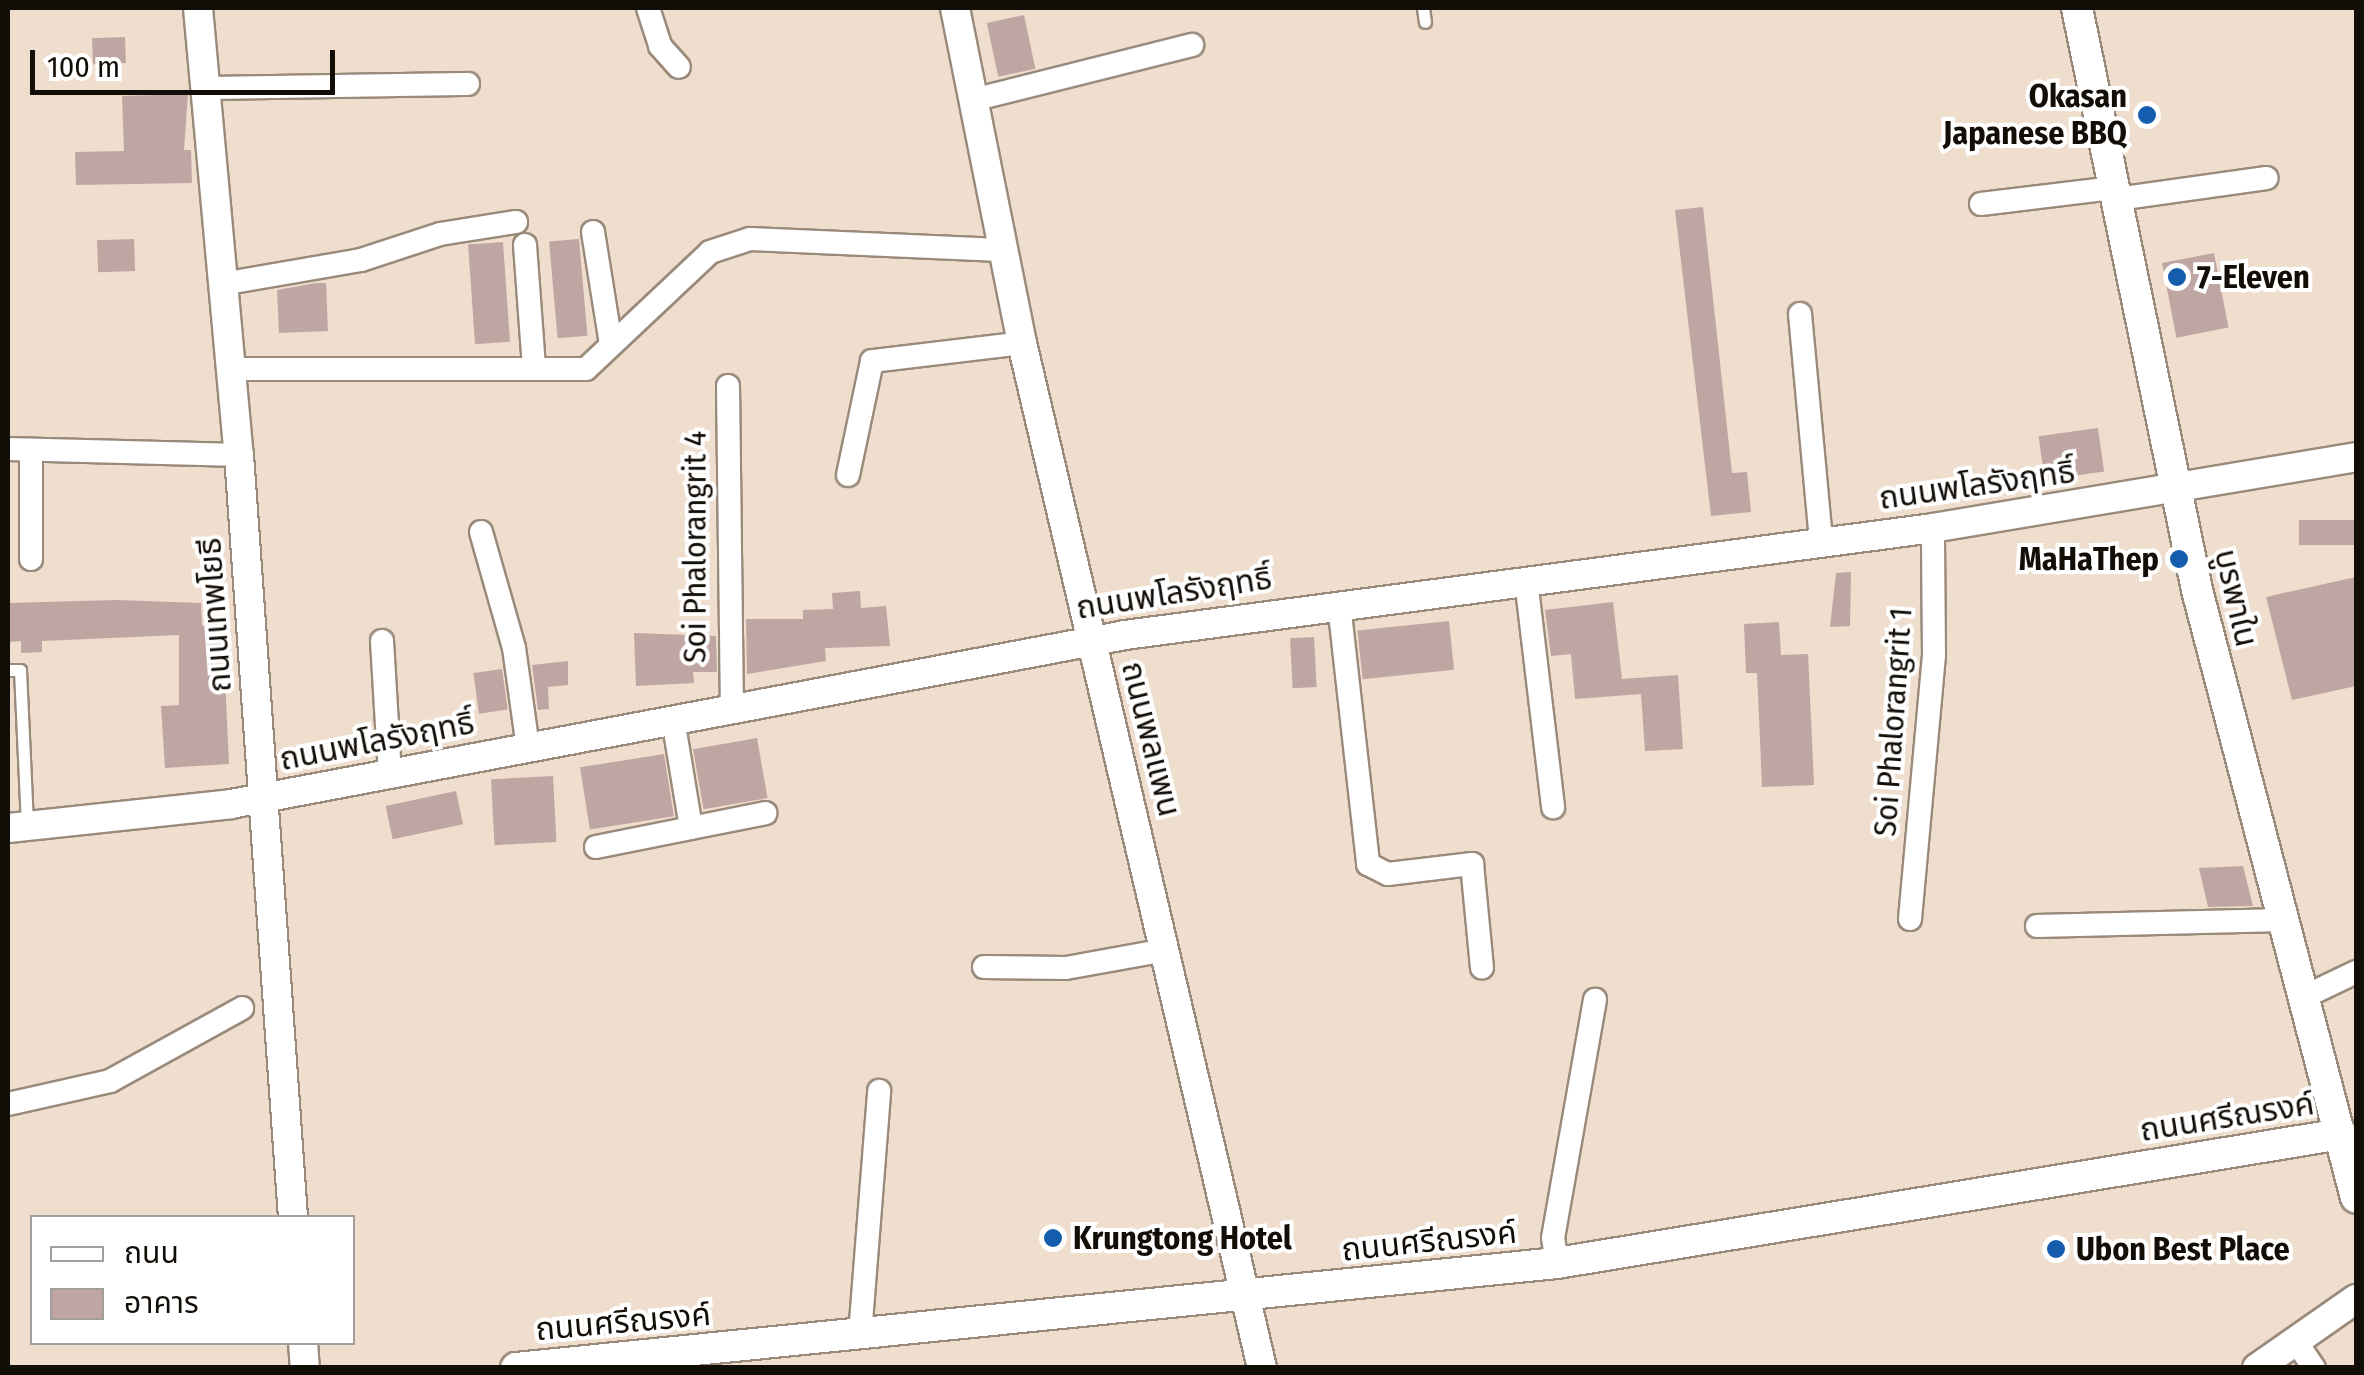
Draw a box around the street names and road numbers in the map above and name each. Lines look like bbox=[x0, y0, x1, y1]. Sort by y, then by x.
street label: Soi Phalorangrit 4 bbox=[676, 431, 714, 663]
street label: ถนนพโลรังฤทธิ์ bbox=[1877, 452, 2077, 518]
street label: ถนนเทพโยธี bbox=[190, 536, 240, 694]
street label: บูรพาใน bbox=[2206, 546, 2266, 650]
street label: ถนนพโลรังฤทธิ์ bbox=[1073, 559, 1275, 627]
street label: Soi Phalorangrit 1 bbox=[1866, 606, 1920, 838]
street label: ถนนพลแพน bbox=[1113, 657, 1189, 821]
street label: ถนนพโลรังฤทธิ์ bbox=[276, 703, 478, 779]
street label: ถนนศรีณรงค์ bbox=[2137, 1084, 2317, 1150]
street label: ถนนศรีณรงค์ bbox=[1340, 1213, 1518, 1269]
street label: ถนนศรีณรงค์ bbox=[534, 1295, 712, 1349]

